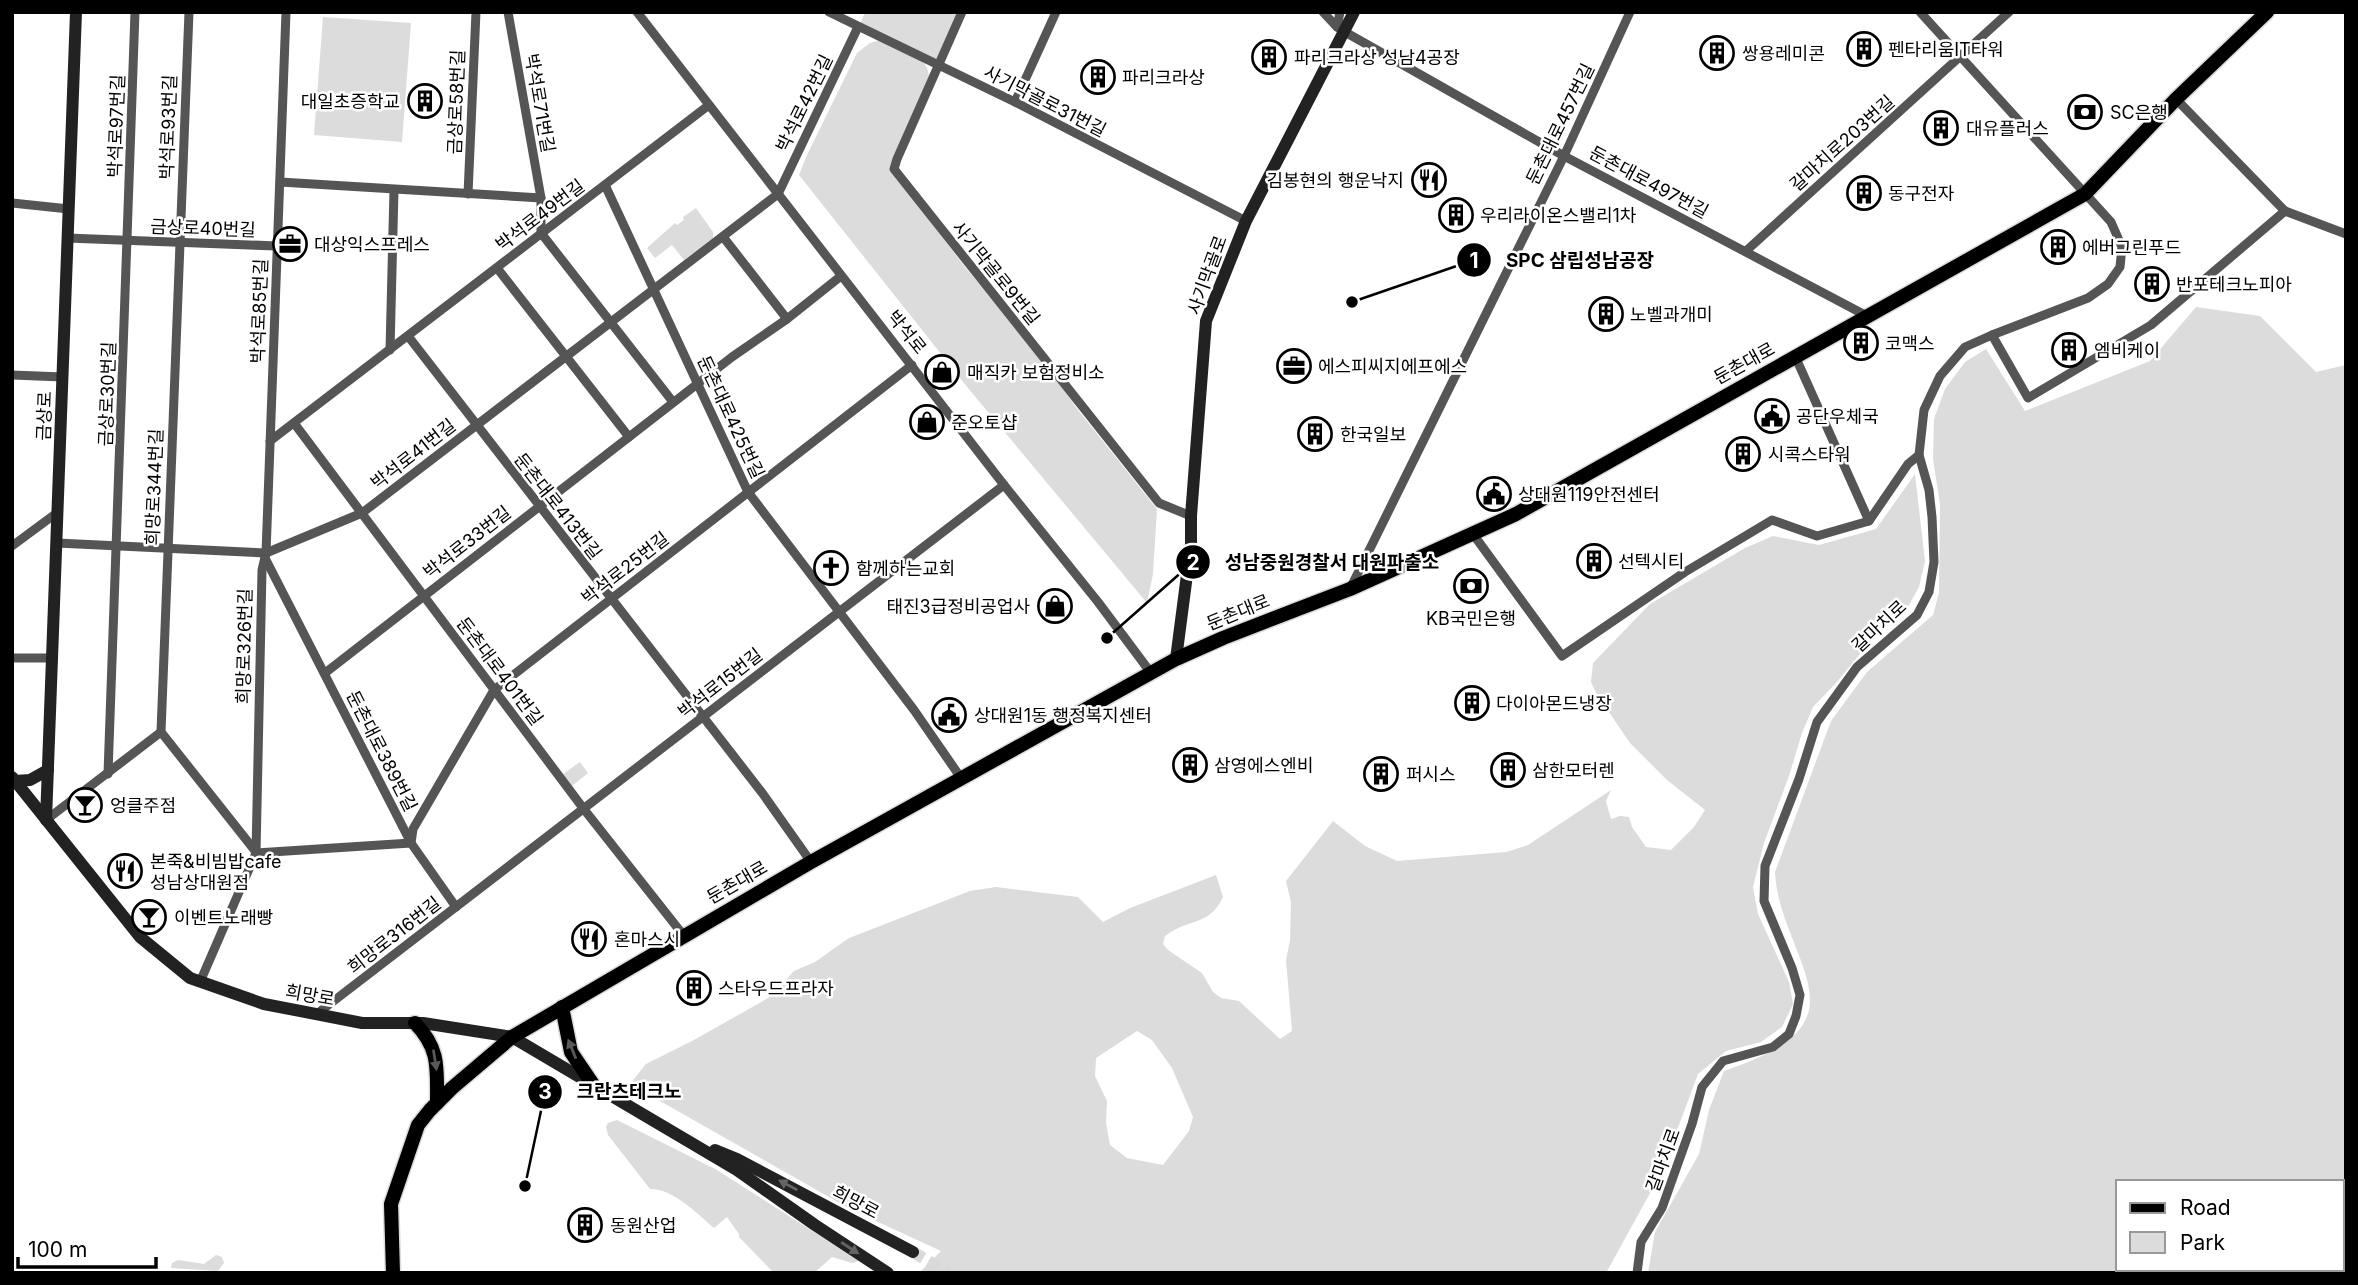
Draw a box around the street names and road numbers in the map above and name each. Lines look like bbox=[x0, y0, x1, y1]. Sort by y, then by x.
street label: 금상로58번길 bbox=[444, 49, 468, 155]
street label: 박석로42번길 bbox=[771, 51, 837, 155]
street label: 박석로71번길 bbox=[521, 52, 559, 154]
street label: 둔촌대로457번길 bbox=[1522, 60, 1598, 188]
street label: 사기막골로31번길 bbox=[980, 61, 1110, 141]
street label: 박석로97번길 bbox=[104, 74, 128, 178]
street label: 박석로93번길 bbox=[156, 74, 180, 180]
street label: 갈마치로203번길 bbox=[1786, 91, 1898, 195]
street label: 둔촌대로497번길 bbox=[1586, 142, 1712, 222]
street label: 박석로49번길 bbox=[492, 175, 588, 255]
street label: 금상로40번길 bbox=[150, 216, 256, 240]
street label: 사기막골로9번길 bbox=[948, 217, 1044, 329]
street label: 사기막골로 bbox=[1183, 232, 1231, 318]
street label: 박석로85번길 bbox=[247, 258, 271, 364]
street label: 박석로 bbox=[883, 306, 931, 358]
street label: 둔촌대로 bbox=[1710, 338, 1778, 388]
street label: 금상로30번길 bbox=[95, 341, 119, 447]
street label: 둔촌대로425번길 bbox=[693, 352, 769, 482]
street label: 금상로 bbox=[33, 391, 55, 441]
street label: 박석로41번길 bbox=[367, 415, 459, 493]
street label: 희망로344번길 bbox=[141, 428, 167, 546]
street label: 둔촌대로413번길 bbox=[510, 449, 606, 563]
street label: 박석로33번길 bbox=[419, 501, 515, 583]
street label: 박석로25번길 bbox=[577, 527, 673, 609]
street label: 희망로326번길 bbox=[232, 588, 256, 704]
street label: 둔촌대로 bbox=[1203, 590, 1273, 634]
street label: 갈마치로 bbox=[1848, 596, 1910, 656]
street label: 둔촌대로401번길 bbox=[453, 613, 547, 729]
street label: 박석로15번길 bbox=[674, 644, 766, 722]
street label: 둔촌대로389번길 bbox=[343, 687, 421, 815]
street label: 둔촌대로 bbox=[703, 856, 771, 908]
street label: 희망로316번길 bbox=[343, 892, 445, 978]
street label: 희망로 bbox=[284, 980, 336, 1010]
street label: 갈마치로 bbox=[1642, 1125, 1684, 1195]
street label: 희망로 bbox=[829, 1181, 883, 1223]

